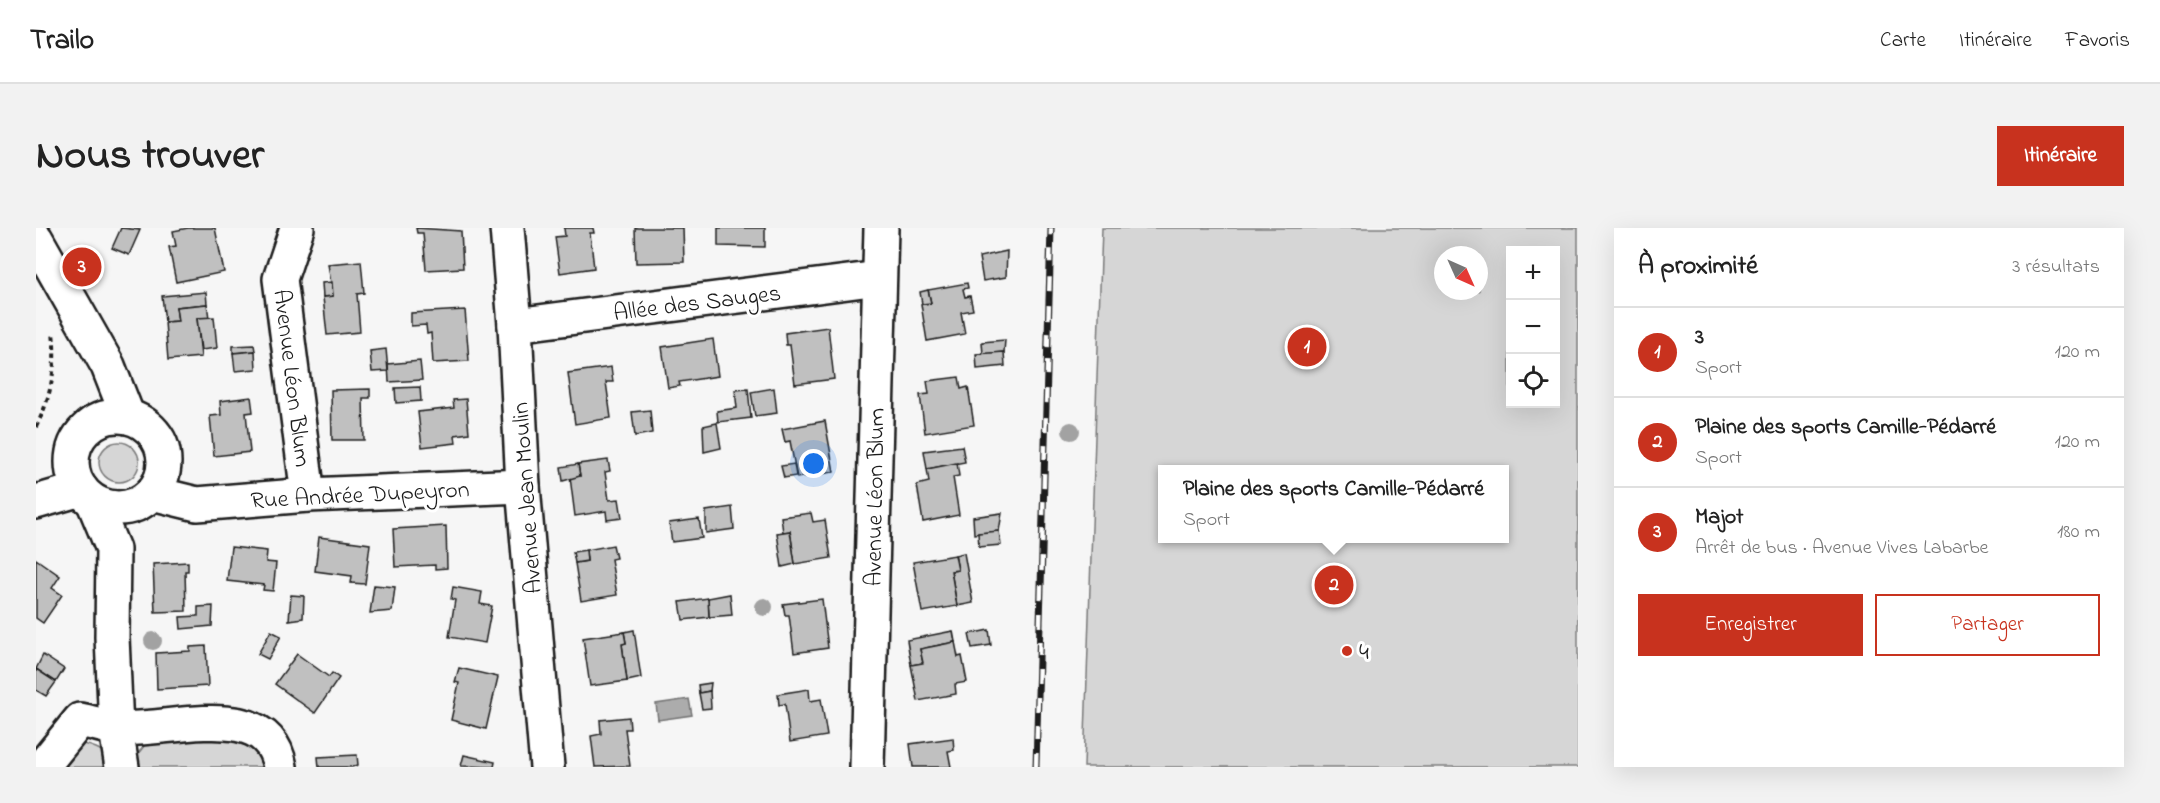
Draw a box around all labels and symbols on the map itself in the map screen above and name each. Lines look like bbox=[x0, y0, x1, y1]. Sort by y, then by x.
pin: 3 bbox=[62, 244, 102, 290]
north arrow bbox=[1434, 246, 1488, 300]
street label: Allée des Sauges bbox=[611, 277, 783, 332]
street label: Avenue Léon Blum bbox=[262, 287, 319, 469]
pin: 1 bbox=[1288, 324, 1326, 370]
street label: Avenue Jean Moulin bbox=[504, 401, 553, 595]
street label: Avenue Léon Blum bbox=[857, 407, 896, 587]
your location bbox=[799, 449, 828, 478]
street label: Rue Andrée Dupeyron bbox=[250, 473, 470, 521]
pin: 2 bbox=[1314, 562, 1354, 608]
place label: 4 bbox=[1359, 636, 1369, 671]
marker: 4 bbox=[1340, 644, 1354, 658]

